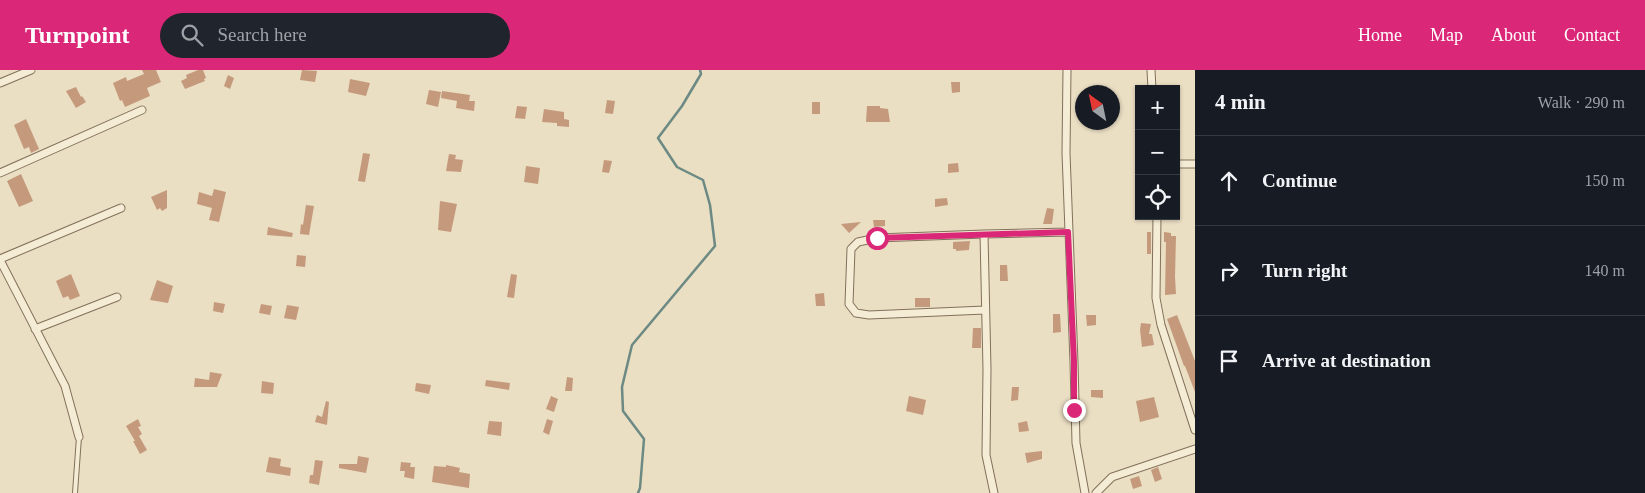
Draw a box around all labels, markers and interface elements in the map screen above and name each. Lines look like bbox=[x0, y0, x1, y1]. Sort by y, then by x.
search box bbox=[160, 13, 510, 58]
icon: search bbox=[178, 21, 206, 49]
text: Turnpoint bbox=[25, 22, 130, 48]
text: Search here bbox=[218, 24, 307, 45]
text: Home bbox=[1358, 25, 1402, 45]
text: Map bbox=[1430, 25, 1463, 45]
text: About bbox=[1491, 25, 1536, 45]
text: Contact bbox=[1564, 25, 1620, 45]
north arrow bbox=[1075, 85, 1120, 130]
map controls bbox=[1135, 85, 1180, 220]
button: + bbox=[1135, 85, 1180, 130]
text: 4 min bbox=[1215, 90, 1266, 114]
text: Walk · 290 m bbox=[1538, 94, 1625, 111]
button: − bbox=[1135, 130, 1180, 175]
icon: ahead bbox=[1215, 167, 1243, 195]
text: Continue bbox=[1262, 170, 1337, 191]
text: 150 m bbox=[1585, 172, 1625, 189]
button: locate bbox=[1135, 175, 1180, 220]
route start bbox=[866, 227, 889, 250]
icon: right bbox=[1215, 257, 1243, 285]
text: Turn right bbox=[1262, 260, 1347, 281]
text: 140 m bbox=[1585, 262, 1625, 279]
icon: arrive bbox=[1215, 347, 1243, 375]
text: Arrive at destination bbox=[1262, 350, 1431, 371]
route end bbox=[1063, 399, 1086, 422]

